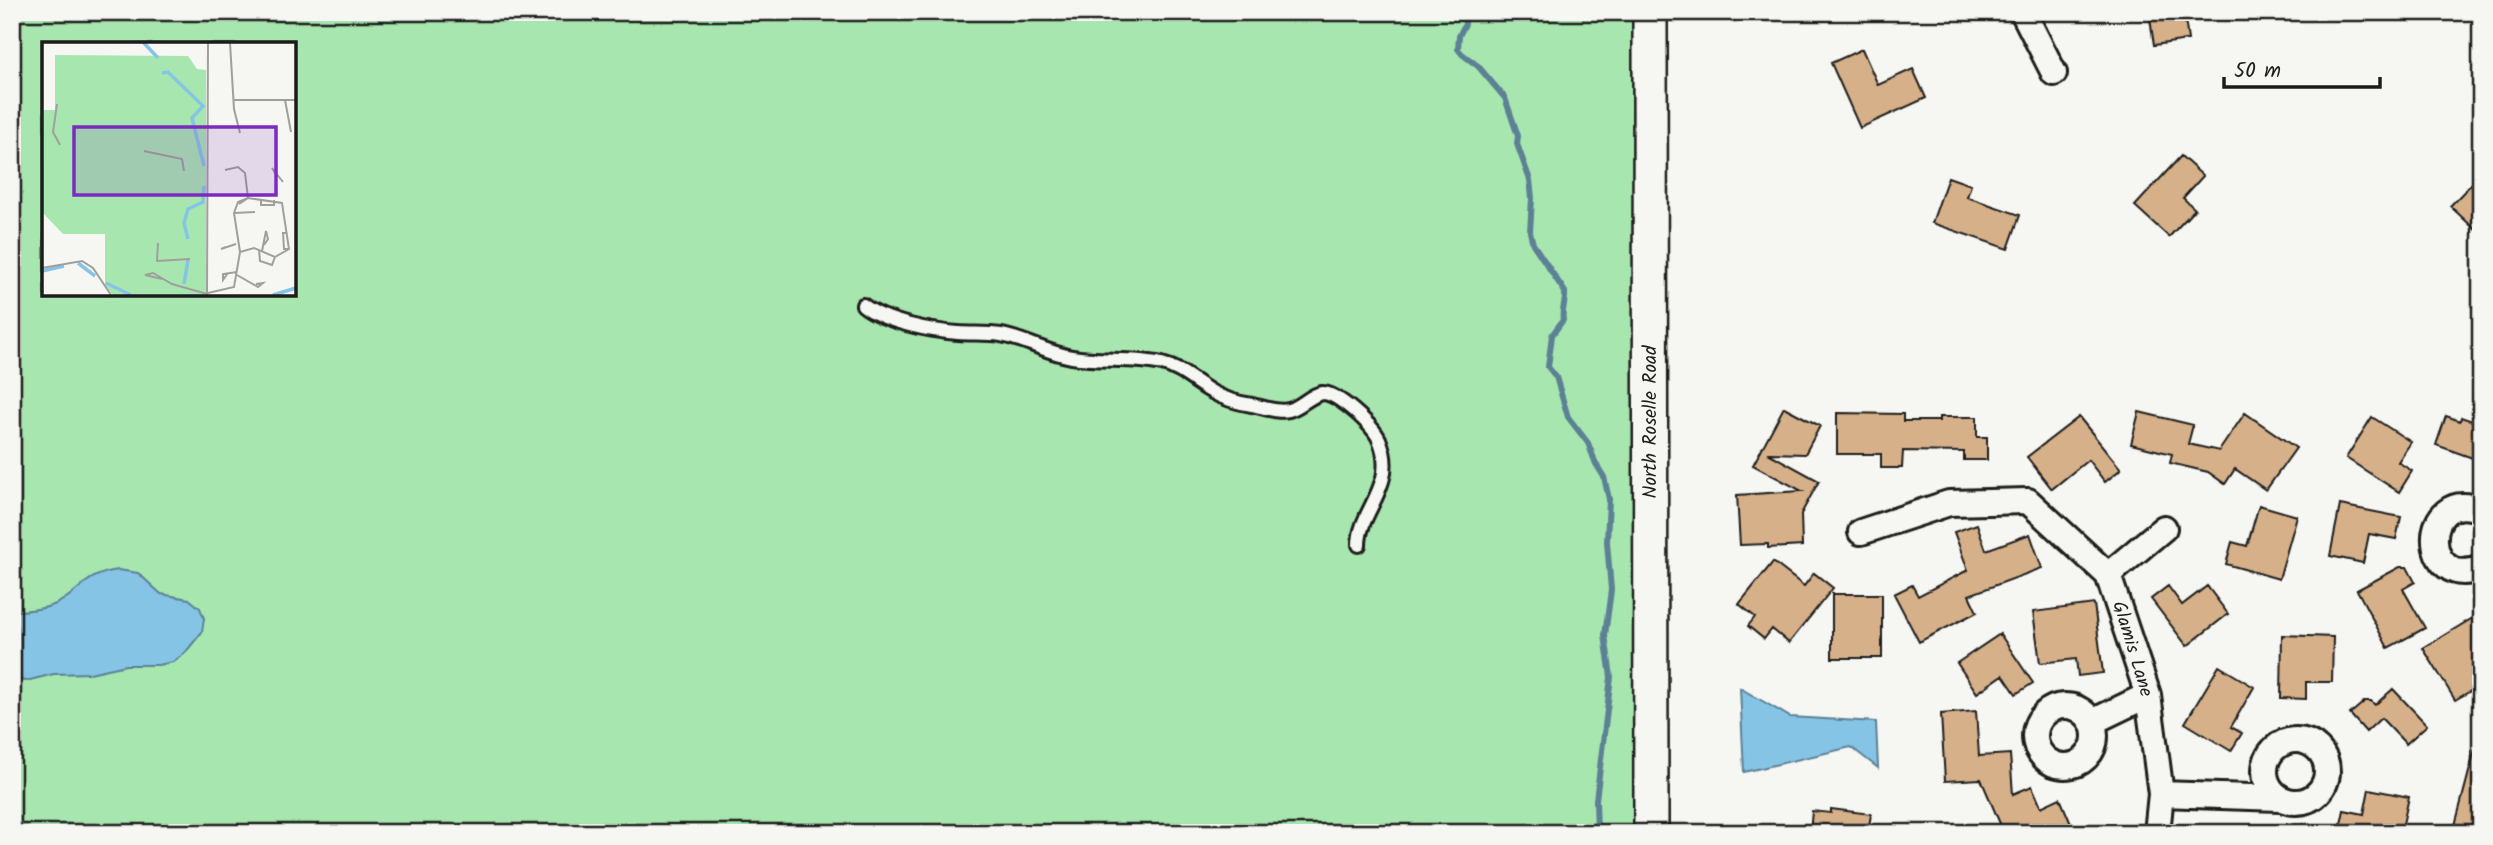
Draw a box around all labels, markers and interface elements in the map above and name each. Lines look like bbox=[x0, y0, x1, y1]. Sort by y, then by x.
inset map bbox=[42, 42, 296, 296]
scale bar bbox=[2224, 46, 2379, 90]
text: 50 m bbox=[2234, 55, 2281, 88]
street label: North Roselle Road bbox=[1636, 345, 1666, 498]
street label: Glamis Lane bbox=[2103, 598, 2161, 701]

